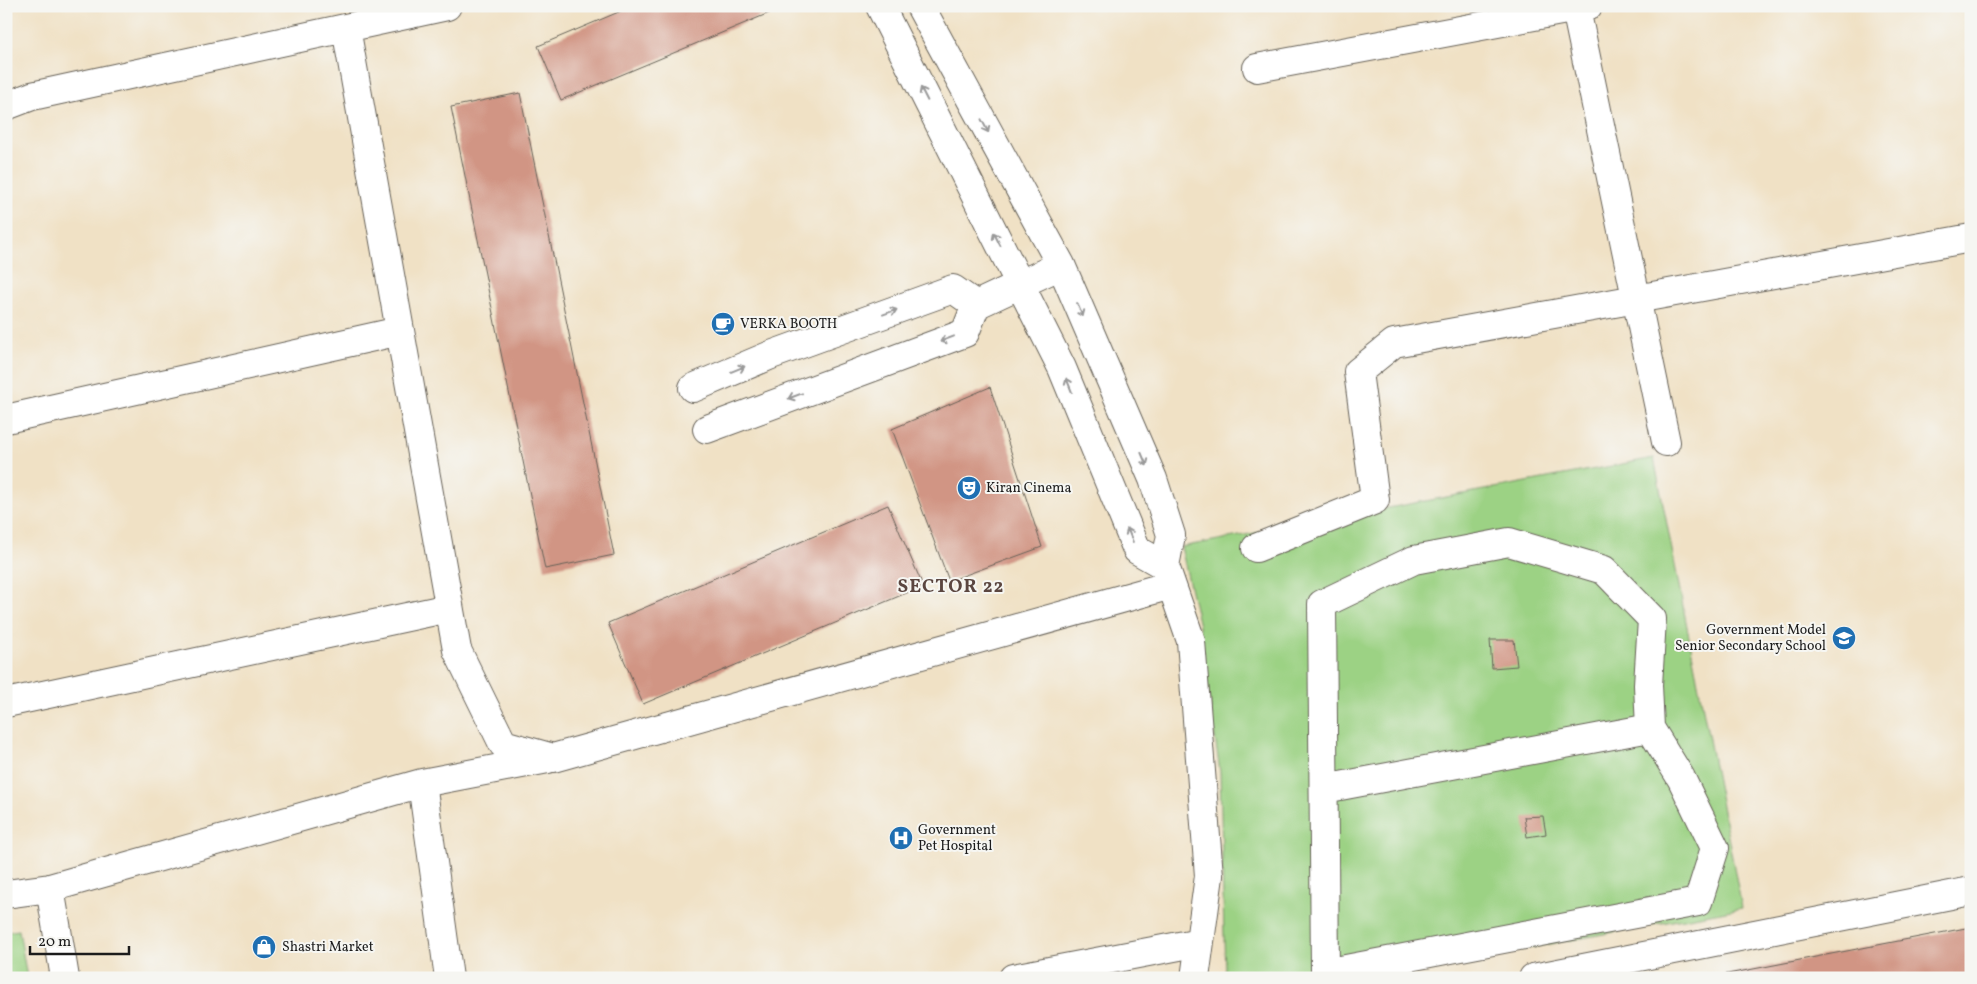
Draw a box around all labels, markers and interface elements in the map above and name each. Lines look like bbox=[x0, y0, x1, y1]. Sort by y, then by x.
one-way arrow bbox=[919, 86, 929, 101]
one-way arrow bbox=[980, 118, 990, 133]
one-way arrow bbox=[992, 232, 1001, 247]
one-way arrow bbox=[1076, 302, 1085, 317]
one-way arrow bbox=[882, 307, 897, 316]
cafe icon: VERKA BOOTH bbox=[710, 311, 736, 337]
place label: VERKA BOOTH bbox=[740, 315, 837, 334]
one-way arrow bbox=[940, 335, 955, 344]
one-way arrow bbox=[730, 364, 745, 374]
one-way arrow bbox=[1063, 377, 1072, 392]
one-way arrow bbox=[788, 392, 803, 401]
one-way arrow bbox=[1140, 451, 1150, 466]
theatre icon: Kiran Cinema bbox=[956, 475, 982, 501]
place label: Kiran Cinema bbox=[986, 479, 1071, 498]
one-way arrow bbox=[1125, 528, 1135, 543]
district label: SECTOR 22 bbox=[898, 574, 1004, 600]
place label: Government Model Senior Secondary School bbox=[1675, 621, 1826, 656]
school or university icon: Government Model Senior Secondary School bbox=[1831, 625, 1857, 651]
place label: Government Pet Hospital bbox=[918, 821, 996, 856]
hospital icon: Government Pet Hospital bbox=[888, 825, 914, 851]
scale bar bbox=[30, 924, 129, 956]
text: 20 m bbox=[38, 932, 71, 953]
shop icon: Shastri Market bbox=[251, 934, 277, 960]
place label: Shastri Market bbox=[282, 938, 374, 957]

